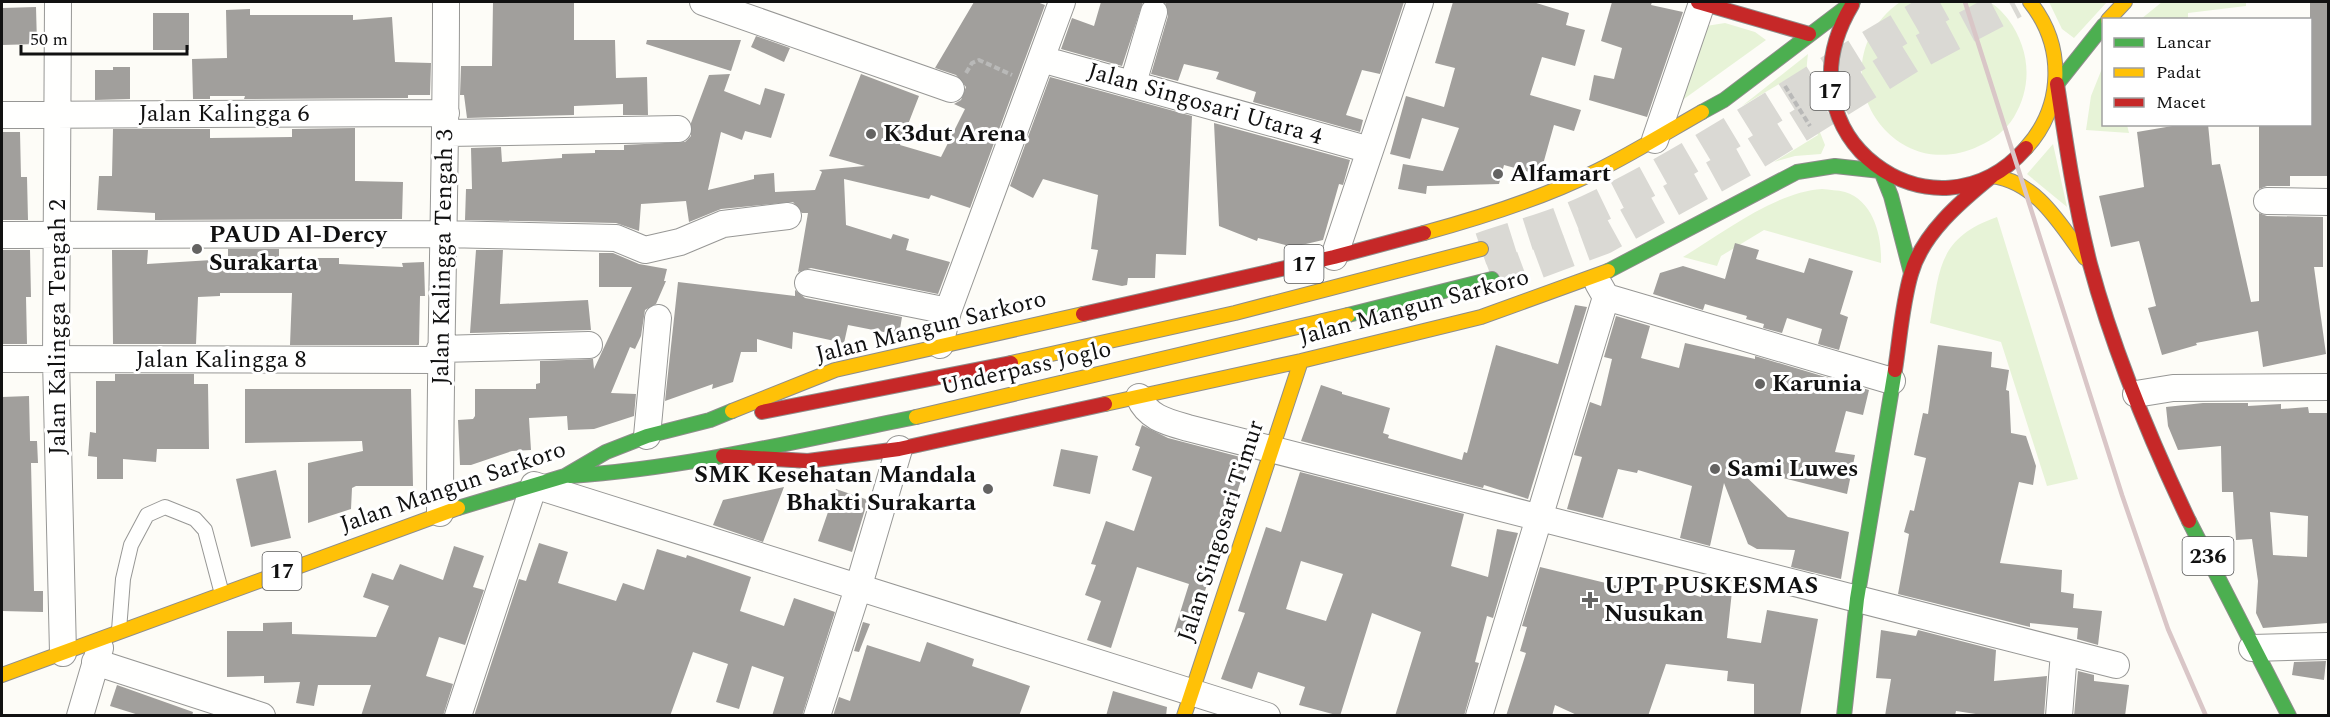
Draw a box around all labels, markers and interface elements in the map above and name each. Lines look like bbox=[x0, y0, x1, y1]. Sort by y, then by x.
scale bar bbox=[21, 18, 188, 56]
legend bbox=[2102, 18, 2312, 126]
text: 50 m bbox=[30, 26, 68, 53]
text: Lancar bbox=[2156, 29, 2211, 56]
street label: Jalan Singosari Utara 4 bbox=[1083, 53, 1327, 155]
text: Padat bbox=[2156, 59, 2201, 86]
road number: 17 bbox=[1810, 72, 1850, 110]
text: Macet bbox=[2156, 89, 2206, 116]
street label: Jalan Kalingga 6 bbox=[138, 96, 310, 132]
place label: K3dut Arena bbox=[883, 116, 1027, 152]
marker: K3dut Arena bbox=[864, 127, 878, 141]
street label: Jalan Kalingga Tengah 3 bbox=[423, 129, 463, 385]
place label: Alfamart bbox=[1510, 156, 1611, 192]
marker: Alfamart bbox=[1491, 167, 1505, 181]
street label: Jalan Kalingga Tengah 2 bbox=[40, 199, 76, 455]
place label: PAUD Al-Dercy Surakarta bbox=[209, 217, 388, 281]
marker: PAUD Al-Dercy Surakarta bbox=[190, 242, 204, 256]
road number: 17 bbox=[1284, 245, 1324, 283]
street label: Jalan Mangun Sarkoro bbox=[1295, 259, 1533, 355]
street label: Jalan Mangun Sarkoro bbox=[812, 281, 1050, 373]
street label: Underpass Joglo bbox=[937, 331, 1115, 405]
street label: Jalan Kalingga 8 bbox=[135, 342, 307, 378]
place label: Karunia bbox=[1772, 366, 1863, 402]
marker: Karunia bbox=[1753, 377, 1767, 391]
street label: Jalan Singosari Timur bbox=[1168, 415, 1274, 647]
street label: Jalan Mangun Sarkoro bbox=[335, 431, 571, 543]
place label: Sami Luwes bbox=[1727, 451, 1859, 487]
place label: SMK Kesehatan Mandala Bhakti Surakarta bbox=[694, 457, 977, 521]
marker: Sami Luwes bbox=[1708, 462, 1722, 476]
marker: SMK Kesehatan Mandala Bhakti Surakarta bbox=[981, 482, 995, 496]
road number: 236 bbox=[2182, 537, 2234, 575]
road number: 17 bbox=[262, 552, 302, 590]
place label: UPT PUSKESMAS Nusukan bbox=[1604, 568, 1818, 632]
marker: UPT PUSKESMAS Nusukan bbox=[1581, 591, 1599, 609]

